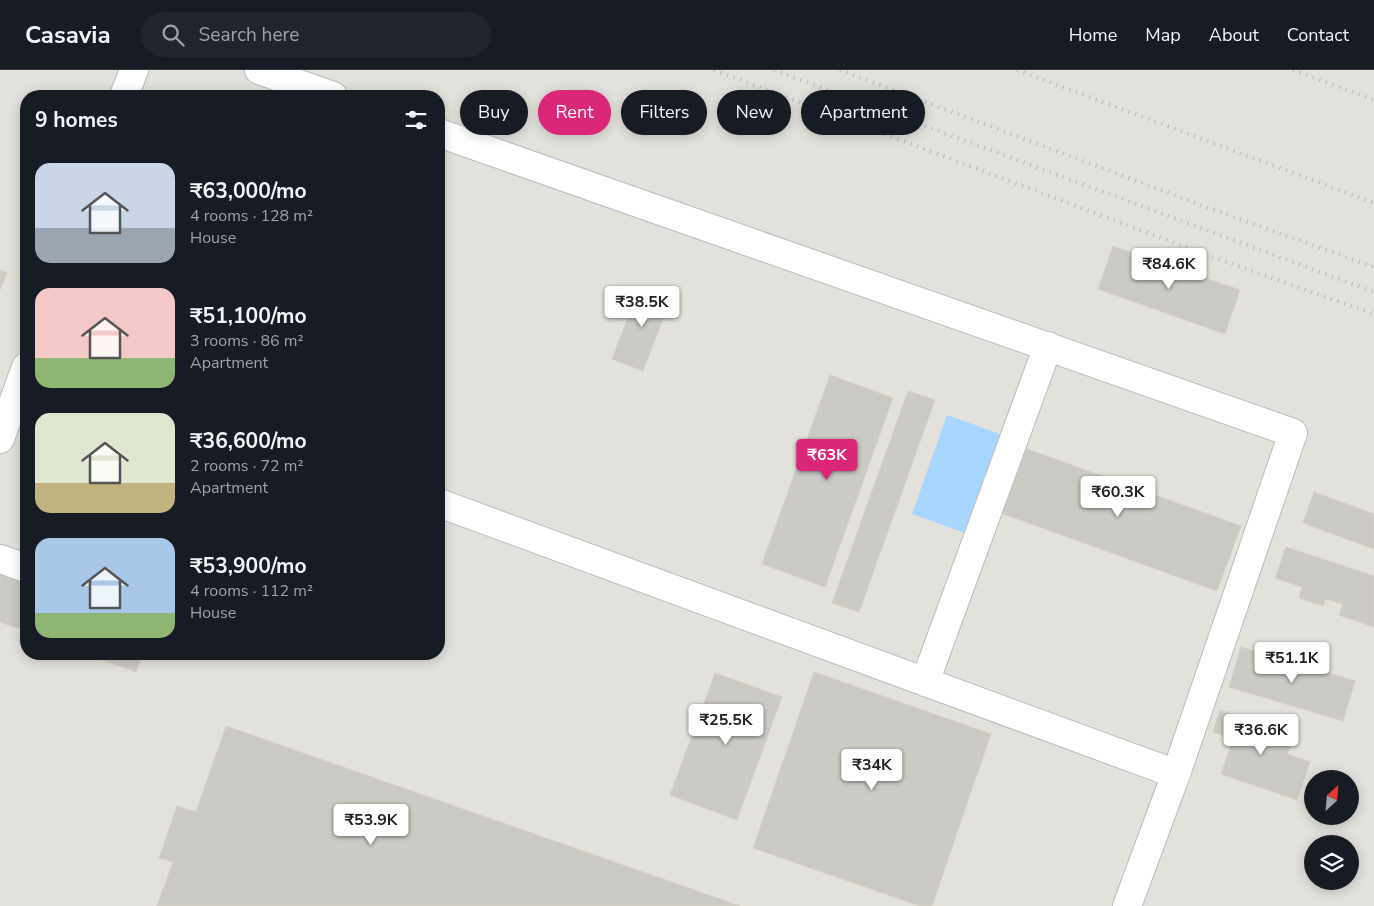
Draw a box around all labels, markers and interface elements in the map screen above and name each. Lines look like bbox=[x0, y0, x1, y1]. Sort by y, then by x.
search box bbox=[141, 12, 491, 57]
text: Casavia bbox=[25, 19, 111, 51]
icon: search bbox=[159, 21, 187, 49]
text: Search here bbox=[199, 22, 299, 48]
text: Home bbox=[1069, 23, 1117, 47]
text: Map bbox=[1145, 23, 1181, 47]
text: About bbox=[1209, 23, 1259, 47]
text: Contact bbox=[1287, 23, 1349, 47]
chip: Buy bbox=[460, 90, 528, 135]
chip: Rent bbox=[538, 90, 611, 135]
chip: Filters bbox=[621, 90, 707, 135]
chip: New bbox=[717, 90, 791, 135]
chip: Apartment bbox=[801, 90, 925, 135]
text: 9 homes bbox=[35, 106, 118, 134]
icon: filters bbox=[402, 106, 430, 134]
text: ₹63,000/mo bbox=[190, 177, 307, 205]
icon: home bbox=[75, 183, 135, 243]
text: 4 rooms · 128 m² bbox=[190, 205, 313, 227]
text: House bbox=[190, 227, 236, 249]
pin: ₹84.6K bbox=[1128, 248, 1210, 290]
text: ₹84.6K bbox=[1143, 253, 1196, 275]
pin: ₹38.5K bbox=[601, 286, 683, 328]
text: ₹38.5K bbox=[616, 291, 669, 313]
text: ₹51,100/mo bbox=[190, 302, 307, 330]
icon: home bbox=[75, 308, 135, 368]
text: 3 rooms · 86 m² bbox=[190, 330, 303, 352]
text: Apartment bbox=[190, 352, 268, 374]
text: ₹36,600/mo bbox=[190, 427, 307, 455]
icon: home bbox=[75, 433, 135, 493]
pin: ₹63K bbox=[797, 438, 857, 481]
text: ₹63K bbox=[807, 444, 847, 466]
text: 2 rooms · 72 m² bbox=[190, 455, 303, 477]
pin: ₹60.3K bbox=[1077, 476, 1159, 518]
text: Apartment bbox=[190, 477, 268, 499]
text: ₹60.3K bbox=[1092, 481, 1145, 503]
text: ₹53,900/mo bbox=[190, 552, 307, 580]
icon: home bbox=[75, 558, 135, 618]
text: 4 rooms · 112 m² bbox=[190, 580, 313, 602]
text: House bbox=[190, 602, 236, 624]
pin: ₹51.1K bbox=[1251, 642, 1333, 684]
text: ₹51.1K bbox=[1266, 647, 1319, 669]
pin: ₹25.5K bbox=[685, 704, 767, 746]
text: ₹25.5K bbox=[700, 709, 753, 731]
pin: ₹36.6K bbox=[1220, 714, 1302, 756]
text: ₹36.6K bbox=[1235, 719, 1288, 741]
pin: ₹34K bbox=[842, 748, 902, 791]
text: ₹34K bbox=[852, 754, 892, 776]
north arrow bbox=[1304, 770, 1359, 825]
map controls bbox=[1304, 770, 1359, 890]
pin: ₹53.9K bbox=[330, 804, 412, 846]
text: ₹53.9K bbox=[345, 809, 398, 831]
button: layers bbox=[1304, 835, 1359, 890]

